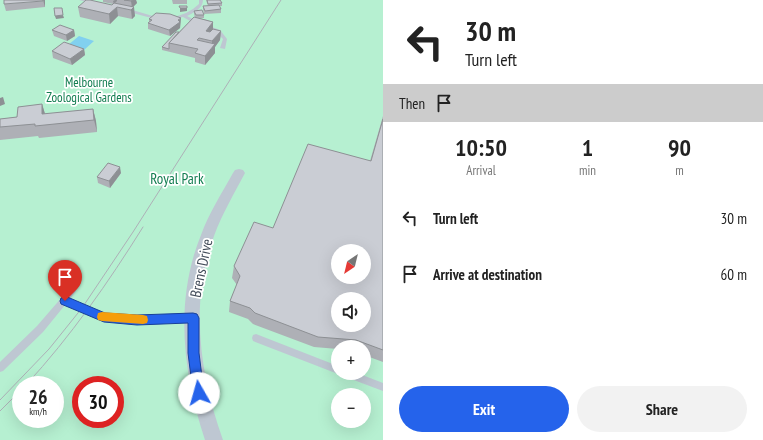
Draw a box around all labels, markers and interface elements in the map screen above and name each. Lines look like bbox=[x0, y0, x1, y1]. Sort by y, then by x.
text: 30 m bbox=[465, 12, 516, 49]
icon: left bbox=[399, 16, 451, 68]
text: Turn left bbox=[465, 48, 517, 71]
park label: Melbourne Zoological Gardens bbox=[46, 74, 132, 106]
icon: arrive bbox=[433, 92, 455, 114]
text: Then bbox=[399, 94, 425, 113]
text: 10:50 bbox=[455, 132, 507, 163]
text: 1 bbox=[582, 132, 593, 163]
text: 90 bbox=[668, 132, 691, 163]
text: Arrival bbox=[466, 162, 496, 179]
text: min bbox=[579, 162, 596, 179]
text: m bbox=[675, 162, 684, 179]
park label: Royal Park bbox=[150, 169, 204, 188]
icon: left bbox=[399, 207, 421, 229]
text: Turn left bbox=[433, 209, 478, 228]
text: 30 m bbox=[721, 209, 747, 228]
street label: Brens Drive bbox=[186, 237, 216, 299]
north arrow bbox=[331, 244, 371, 284]
map controls bbox=[331, 244, 371, 428]
pin bbox=[48, 260, 82, 301]
icon: arrive bbox=[399, 263, 421, 285]
text: Arrive at destination bbox=[433, 265, 542, 284]
text: 60 m bbox=[721, 265, 747, 284]
icon: arrive bbox=[54, 266, 76, 288]
button: sound bbox=[331, 292, 371, 332]
button: + bbox=[331, 340, 371, 380]
position arrow bbox=[178, 372, 220, 414]
speed limit sign: 30 bbox=[72, 376, 124, 428]
text: 26 bbox=[28, 384, 48, 410]
button: Exit bbox=[399, 386, 569, 432]
button: Share bbox=[577, 386, 747, 432]
button: − bbox=[331, 388, 371, 428]
text: km/h bbox=[29, 405, 47, 418]

